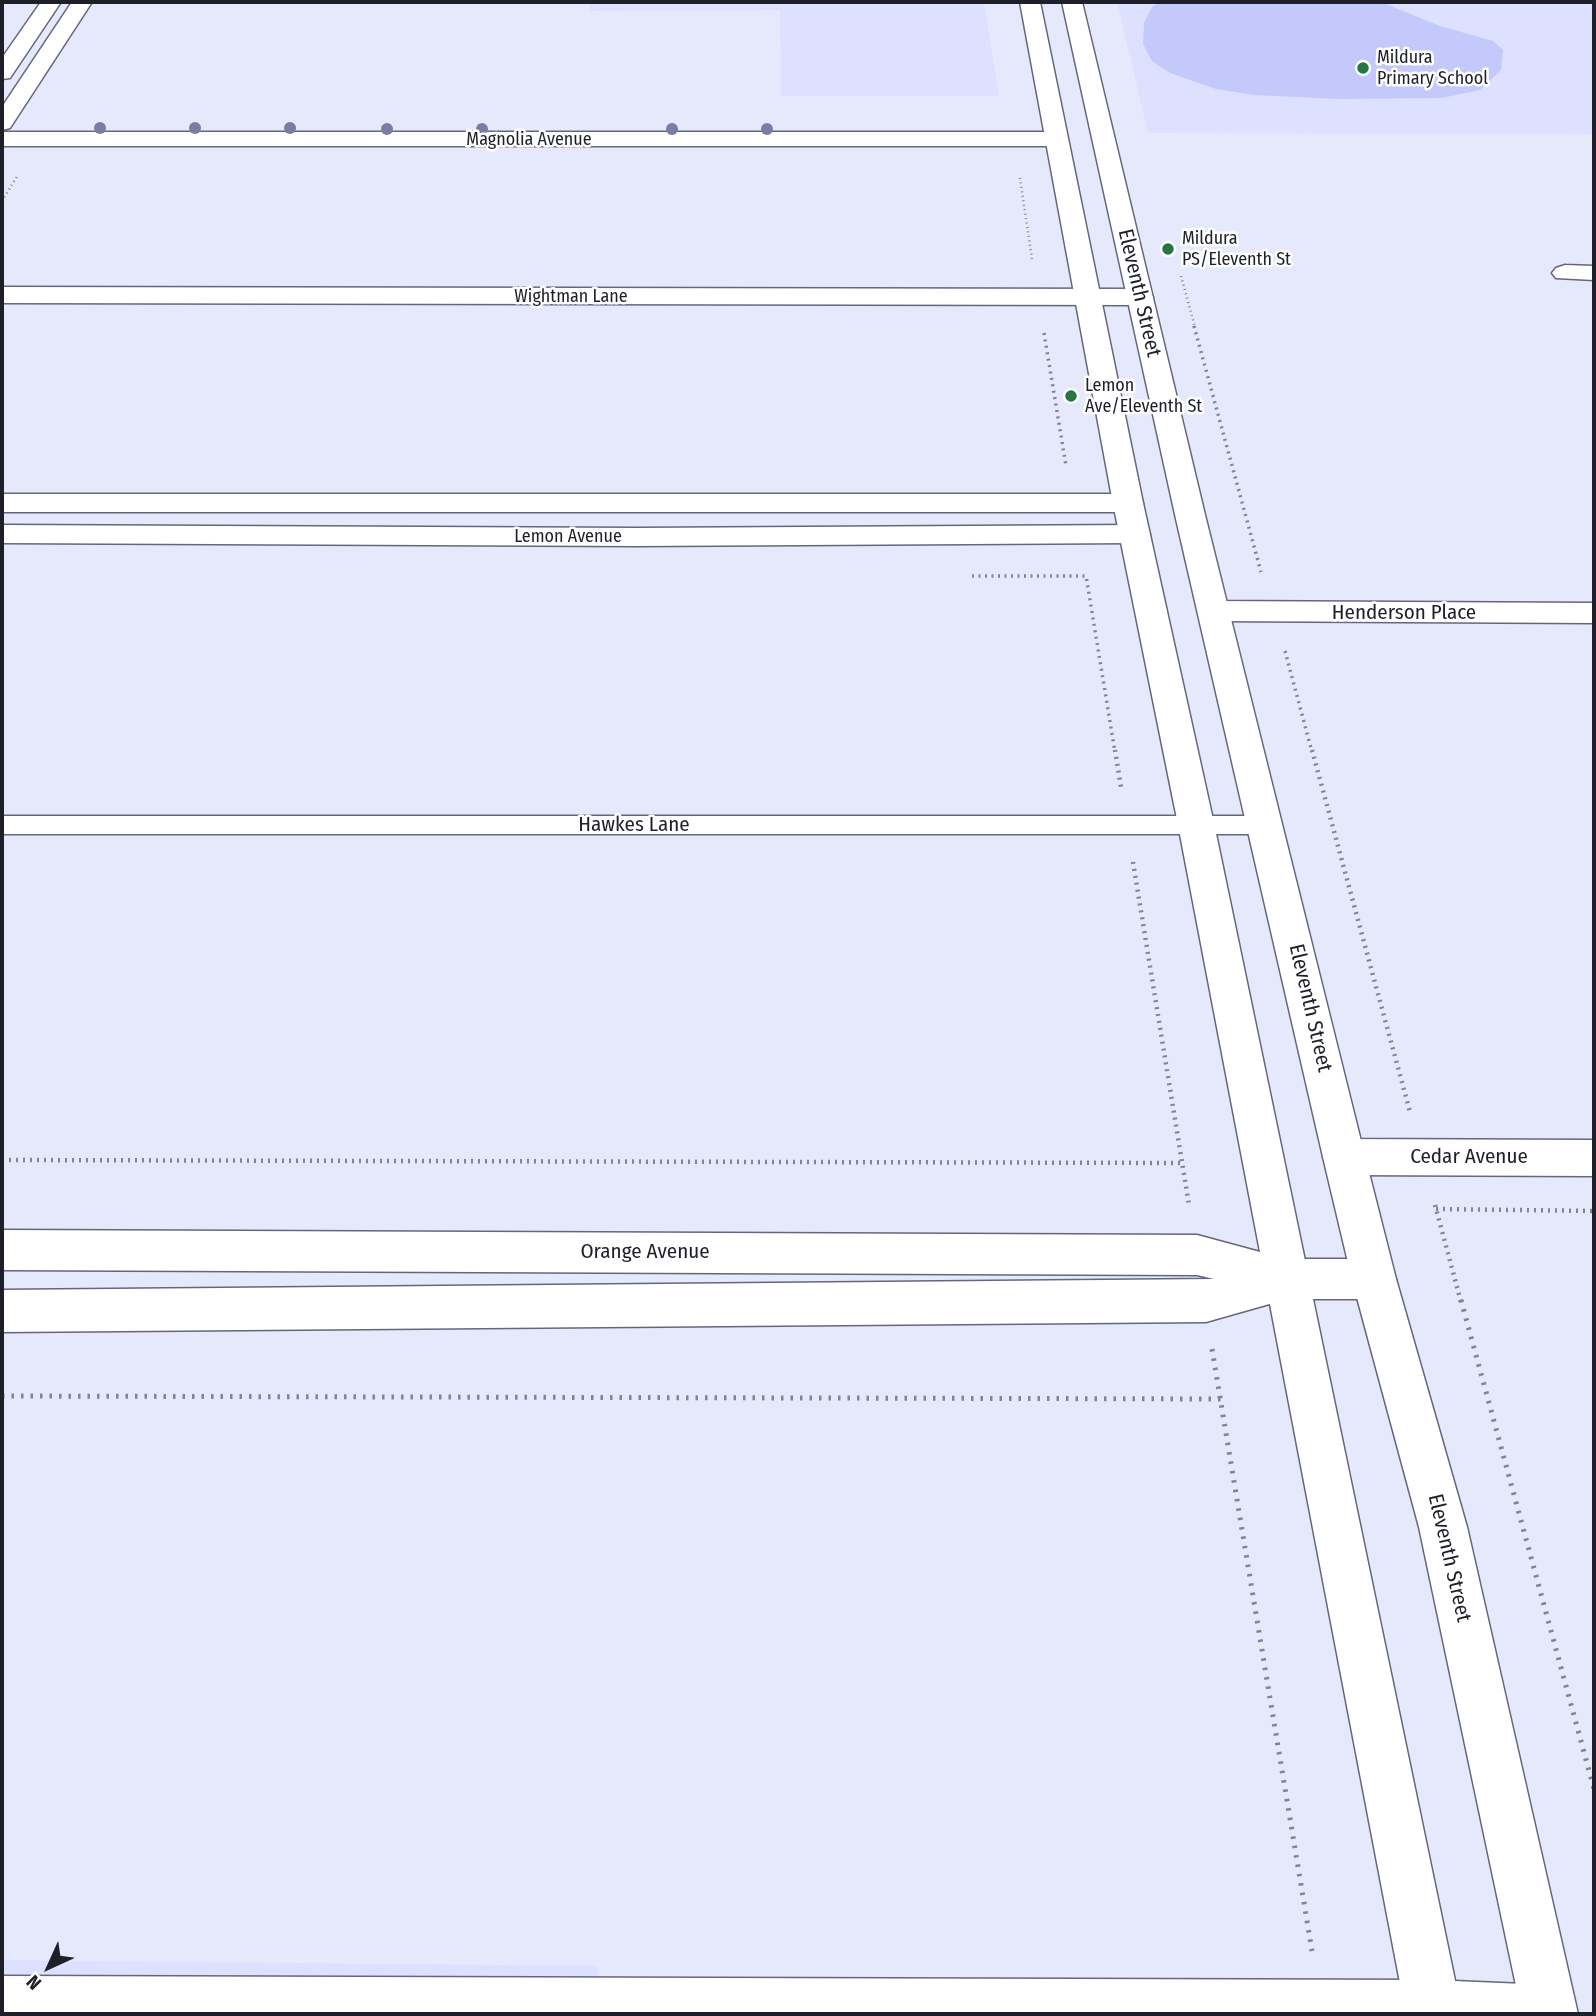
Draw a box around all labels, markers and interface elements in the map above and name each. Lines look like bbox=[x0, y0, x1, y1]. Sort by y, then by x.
place label: Mildura Primary School bbox=[1377, 47, 1488, 90]
marker: Mildura Primary School bbox=[1355, 60, 1371, 76]
street label: Magnolia Avenue bbox=[466, 129, 592, 151]
street label: Eleventh Street bbox=[1112, 227, 1166, 359]
place label: Mildura PS/Eleventh St bbox=[1182, 228, 1291, 270]
marker: Mildura PS/Eleventh St bbox=[1160, 241, 1176, 257]
street label: Wightman Lane bbox=[514, 286, 628, 308]
place label: Lemon Ave/Eleventh St bbox=[1085, 375, 1202, 418]
marker: Lemon Ave/Eleventh St bbox=[1063, 388, 1079, 404]
street label: Lemon Avenue bbox=[514, 526, 622, 548]
street label: Henderson Place bbox=[1332, 600, 1476, 626]
street label: Hawkes Lane bbox=[578, 812, 690, 838]
street label: Eleventh Street bbox=[1283, 942, 1337, 1074]
street label: Cedar Avenue bbox=[1410, 1144, 1528, 1170]
street label: Orange Avenue bbox=[580, 1239, 710, 1265]
street label: Eleventh Street bbox=[1422, 1492, 1476, 1624]
north arrow bbox=[14, 1932, 84, 2002]
text: N bbox=[22, 1970, 46, 1994]

